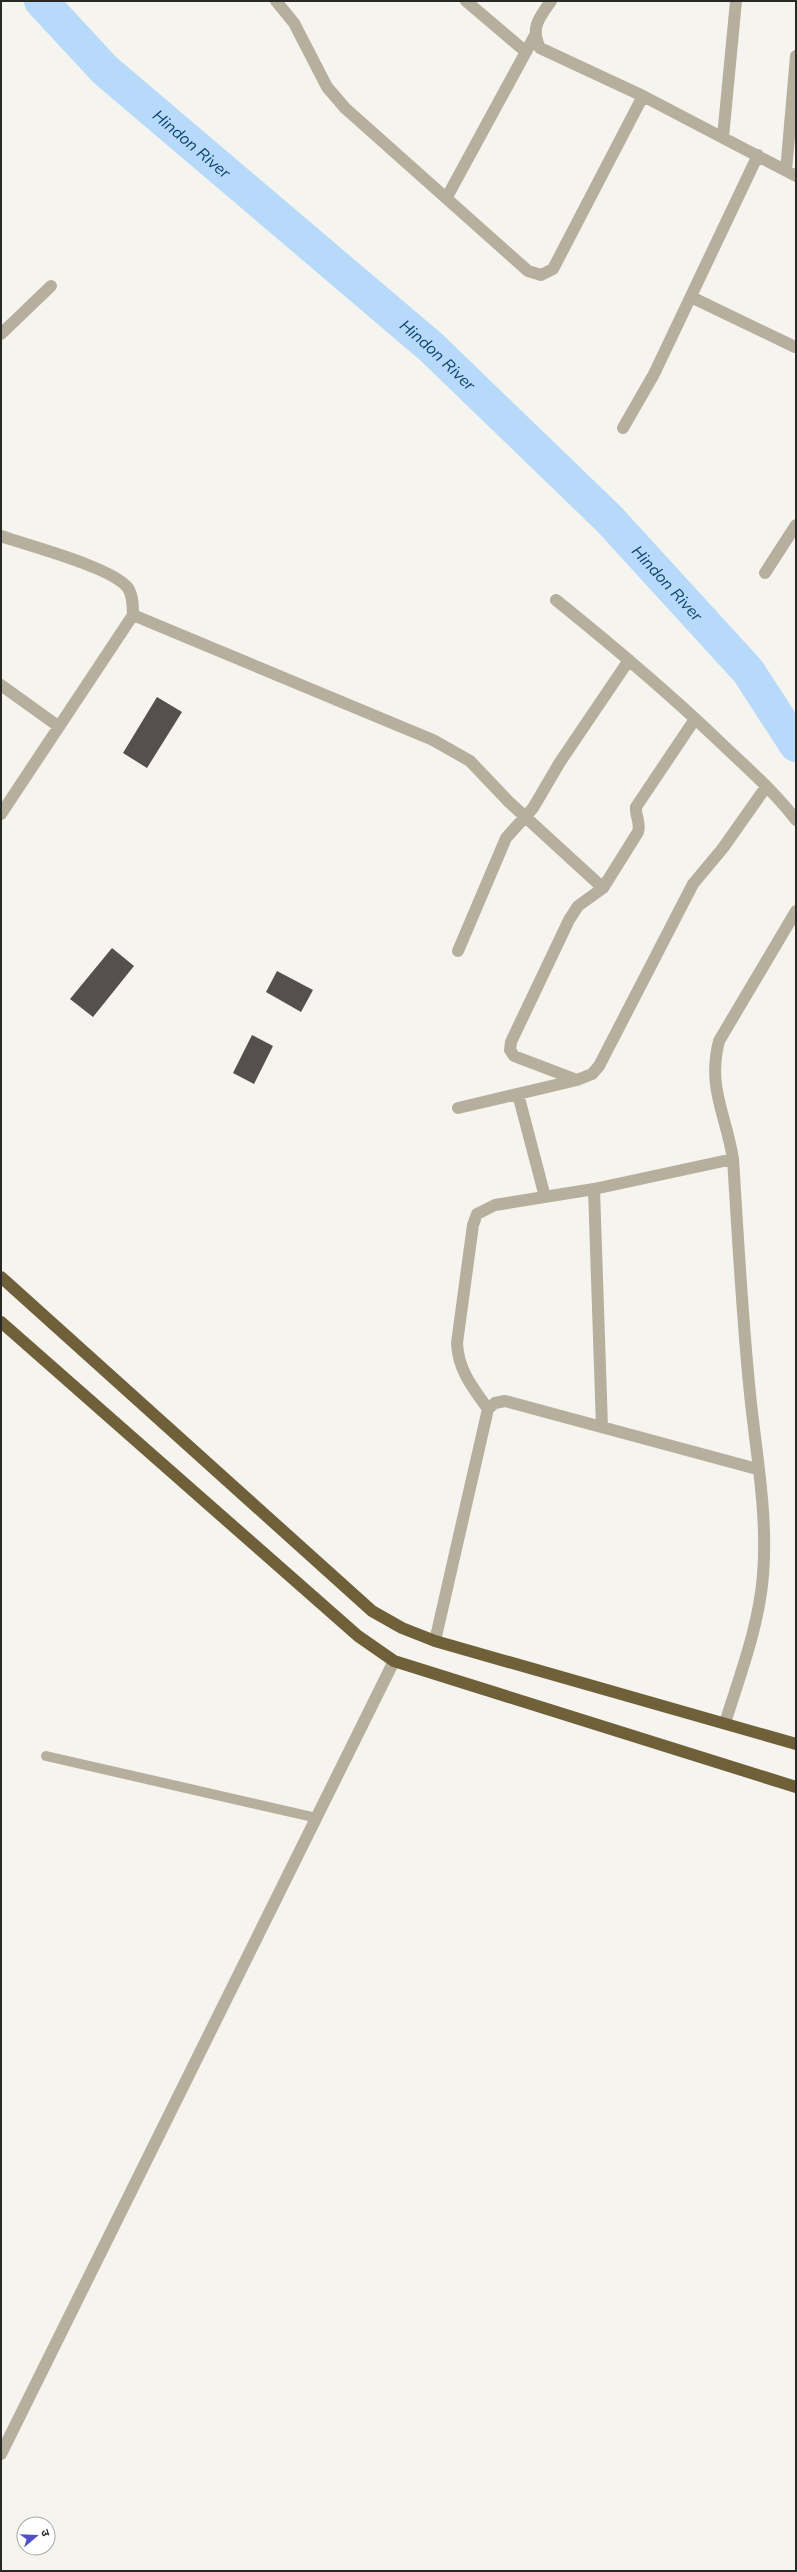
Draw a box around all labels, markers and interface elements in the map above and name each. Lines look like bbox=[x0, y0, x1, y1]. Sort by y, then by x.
water label: Hindon River bbox=[149, 105, 236, 183]
water label: Hindon River bbox=[396, 315, 480, 395]
water label: Hindon River bbox=[628, 541, 708, 626]
north arrow bbox=[16, 2516, 56, 2556]
text: उ bbox=[38, 2527, 53, 2539]

